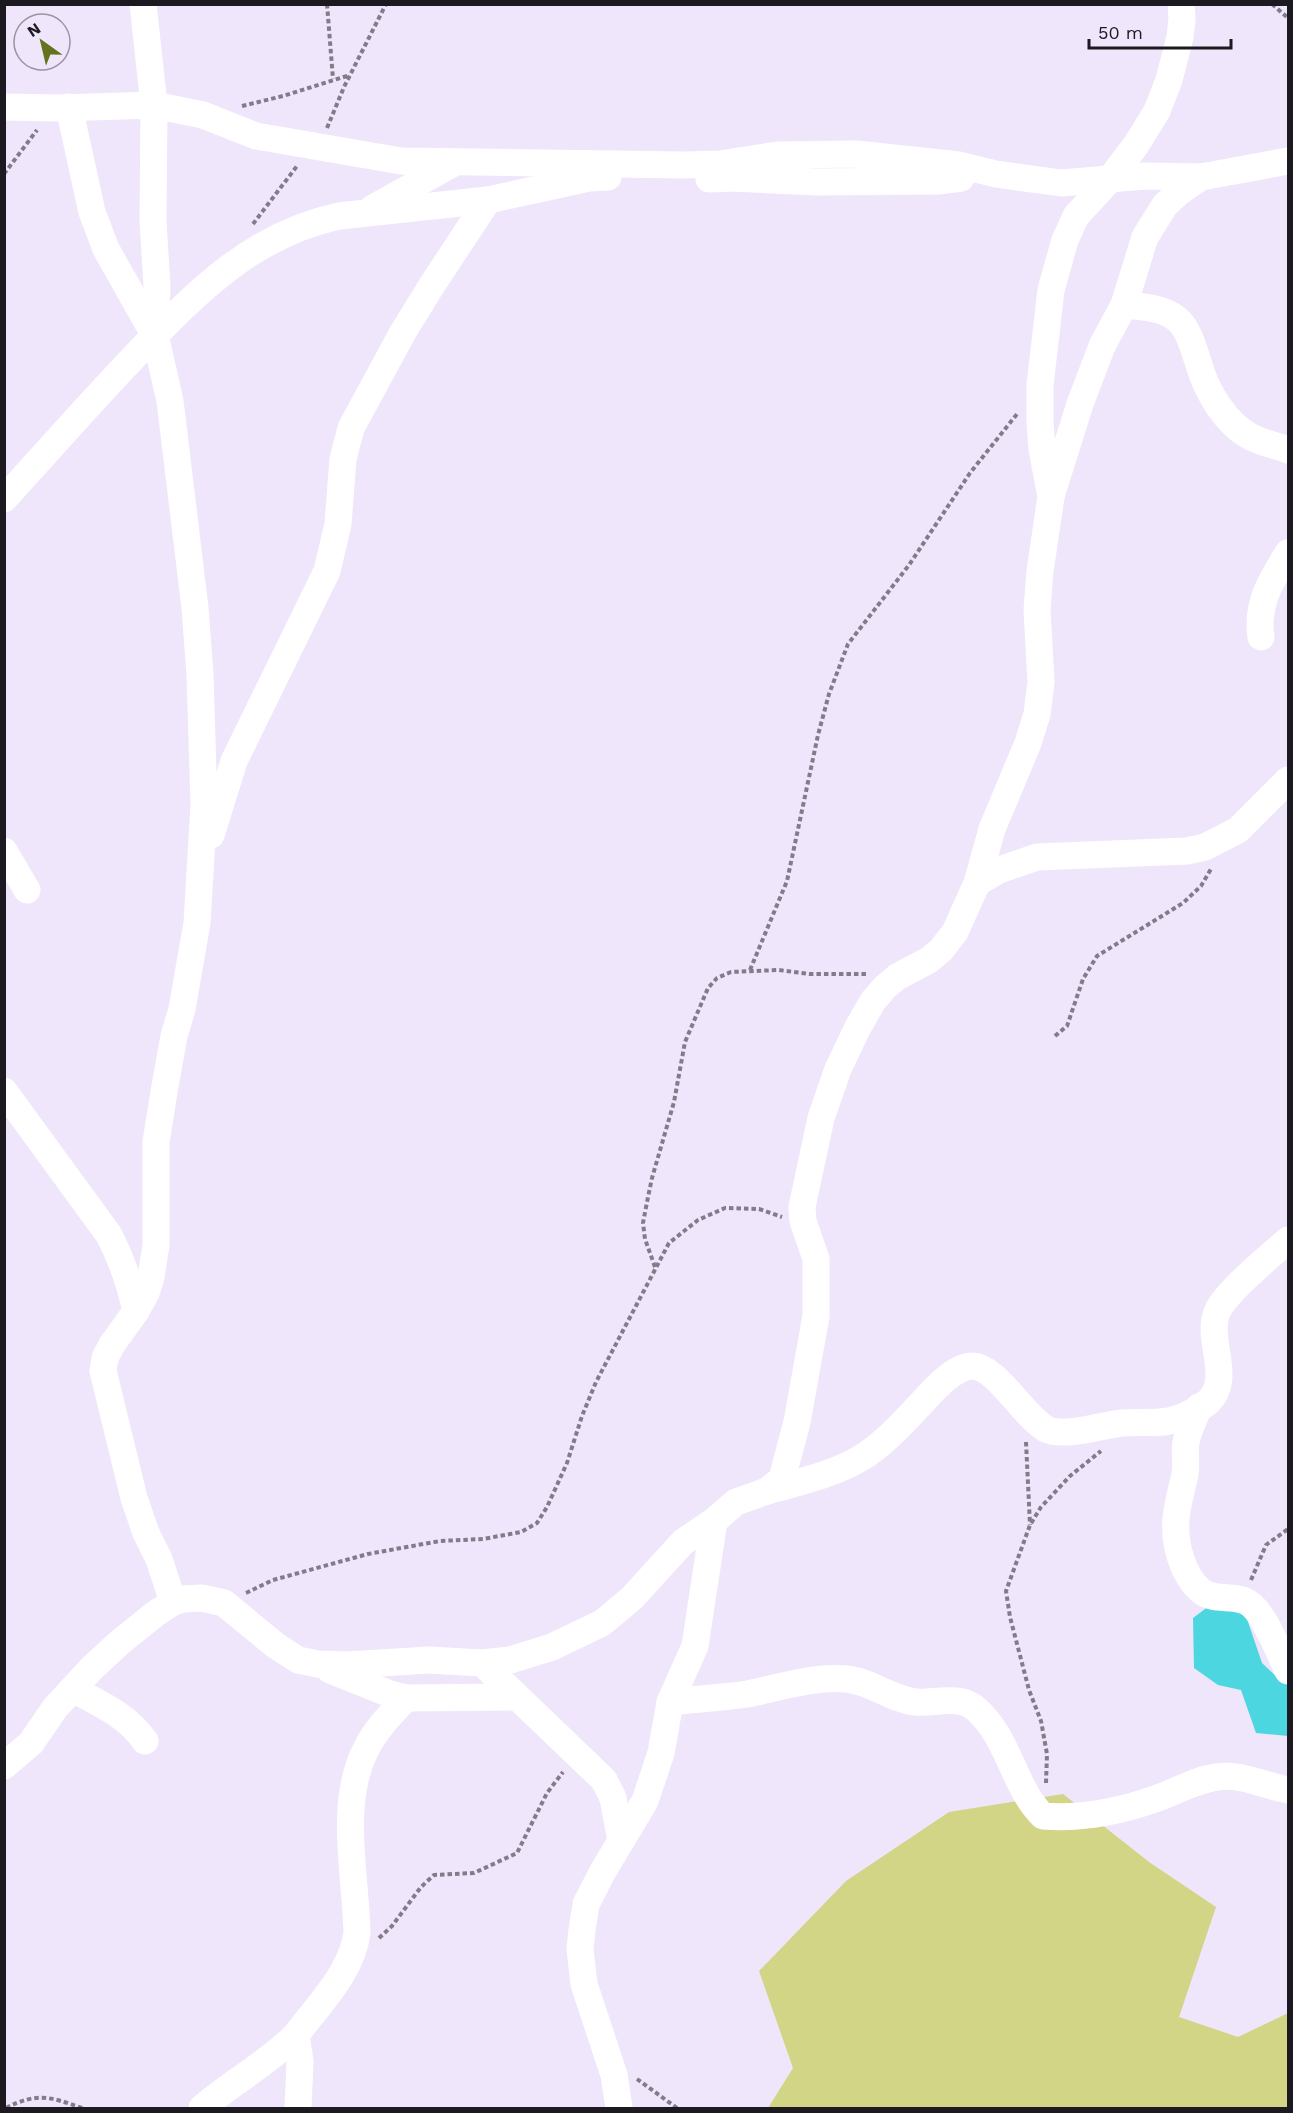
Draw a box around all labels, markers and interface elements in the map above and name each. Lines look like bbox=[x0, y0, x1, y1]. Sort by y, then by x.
north arrow bbox=[12, 12, 72, 72]
scale bar bbox=[1089, 12, 1232, 50]
text: N bbox=[24, 19, 44, 41]
text: 50 m bbox=[1098, 22, 1143, 43]

